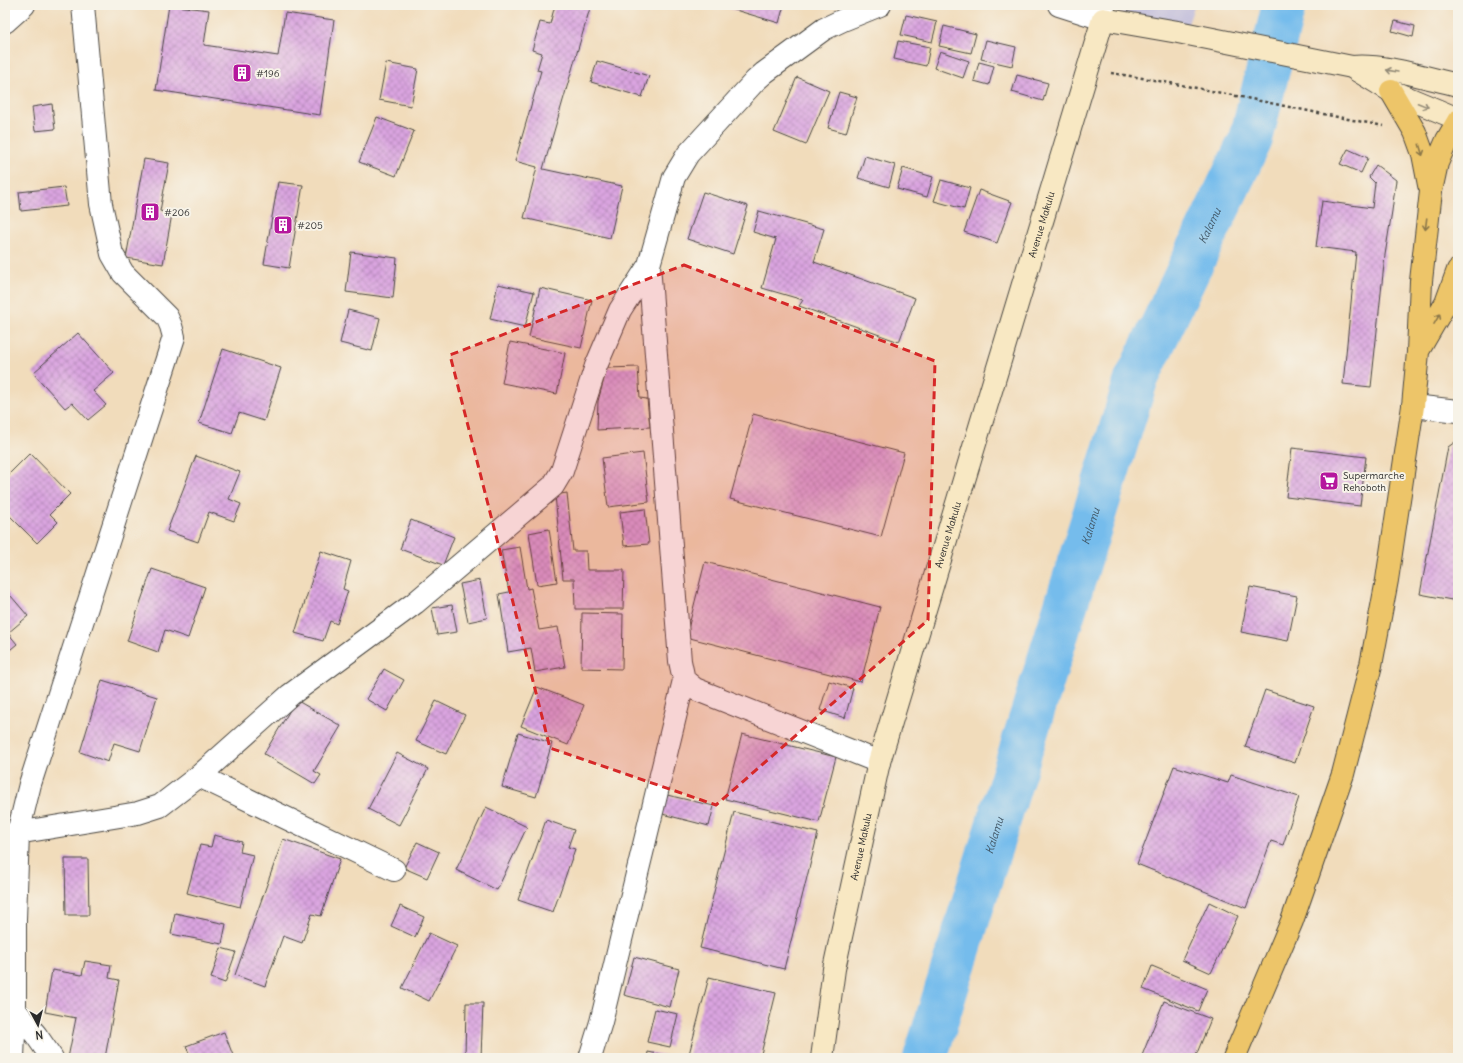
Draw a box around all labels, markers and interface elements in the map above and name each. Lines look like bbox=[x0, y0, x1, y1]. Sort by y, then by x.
building icon: #196 bbox=[231, 62, 253, 84]
one-way arrow bbox=[1386, 66, 1399, 74]
place label: #196 bbox=[256, 67, 280, 80]
one-way arrow bbox=[1417, 101, 1429, 109]
one-way arrow bbox=[1418, 144, 1425, 157]
street label: Avenue Makulu bbox=[1025, 190, 1057, 259]
building icon: #206 bbox=[139, 201, 161, 223]
water label: Kalamu bbox=[1195, 205, 1224, 246]
place label: #206 bbox=[164, 206, 190, 219]
building icon: #205 bbox=[272, 214, 294, 236]
one-way arrow bbox=[1422, 217, 1430, 230]
place label: #205 bbox=[297, 219, 323, 232]
one-way arrow bbox=[1434, 313, 1442, 325]
place label: Supermarche Rehoboth bbox=[1343, 469, 1404, 494]
supermarket icon: Supermarche Rehoboth bbox=[1318, 470, 1340, 492]
street label: Avenue Makulu bbox=[931, 500, 964, 570]
water label: Kalamu bbox=[1078, 505, 1103, 546]
street label: Avenue Makulu bbox=[847, 812, 874, 882]
water label: Kalamu bbox=[982, 815, 1007, 856]
north arrow bbox=[18, 1005, 58, 1045]
text: N bbox=[35, 1028, 44, 1042]

